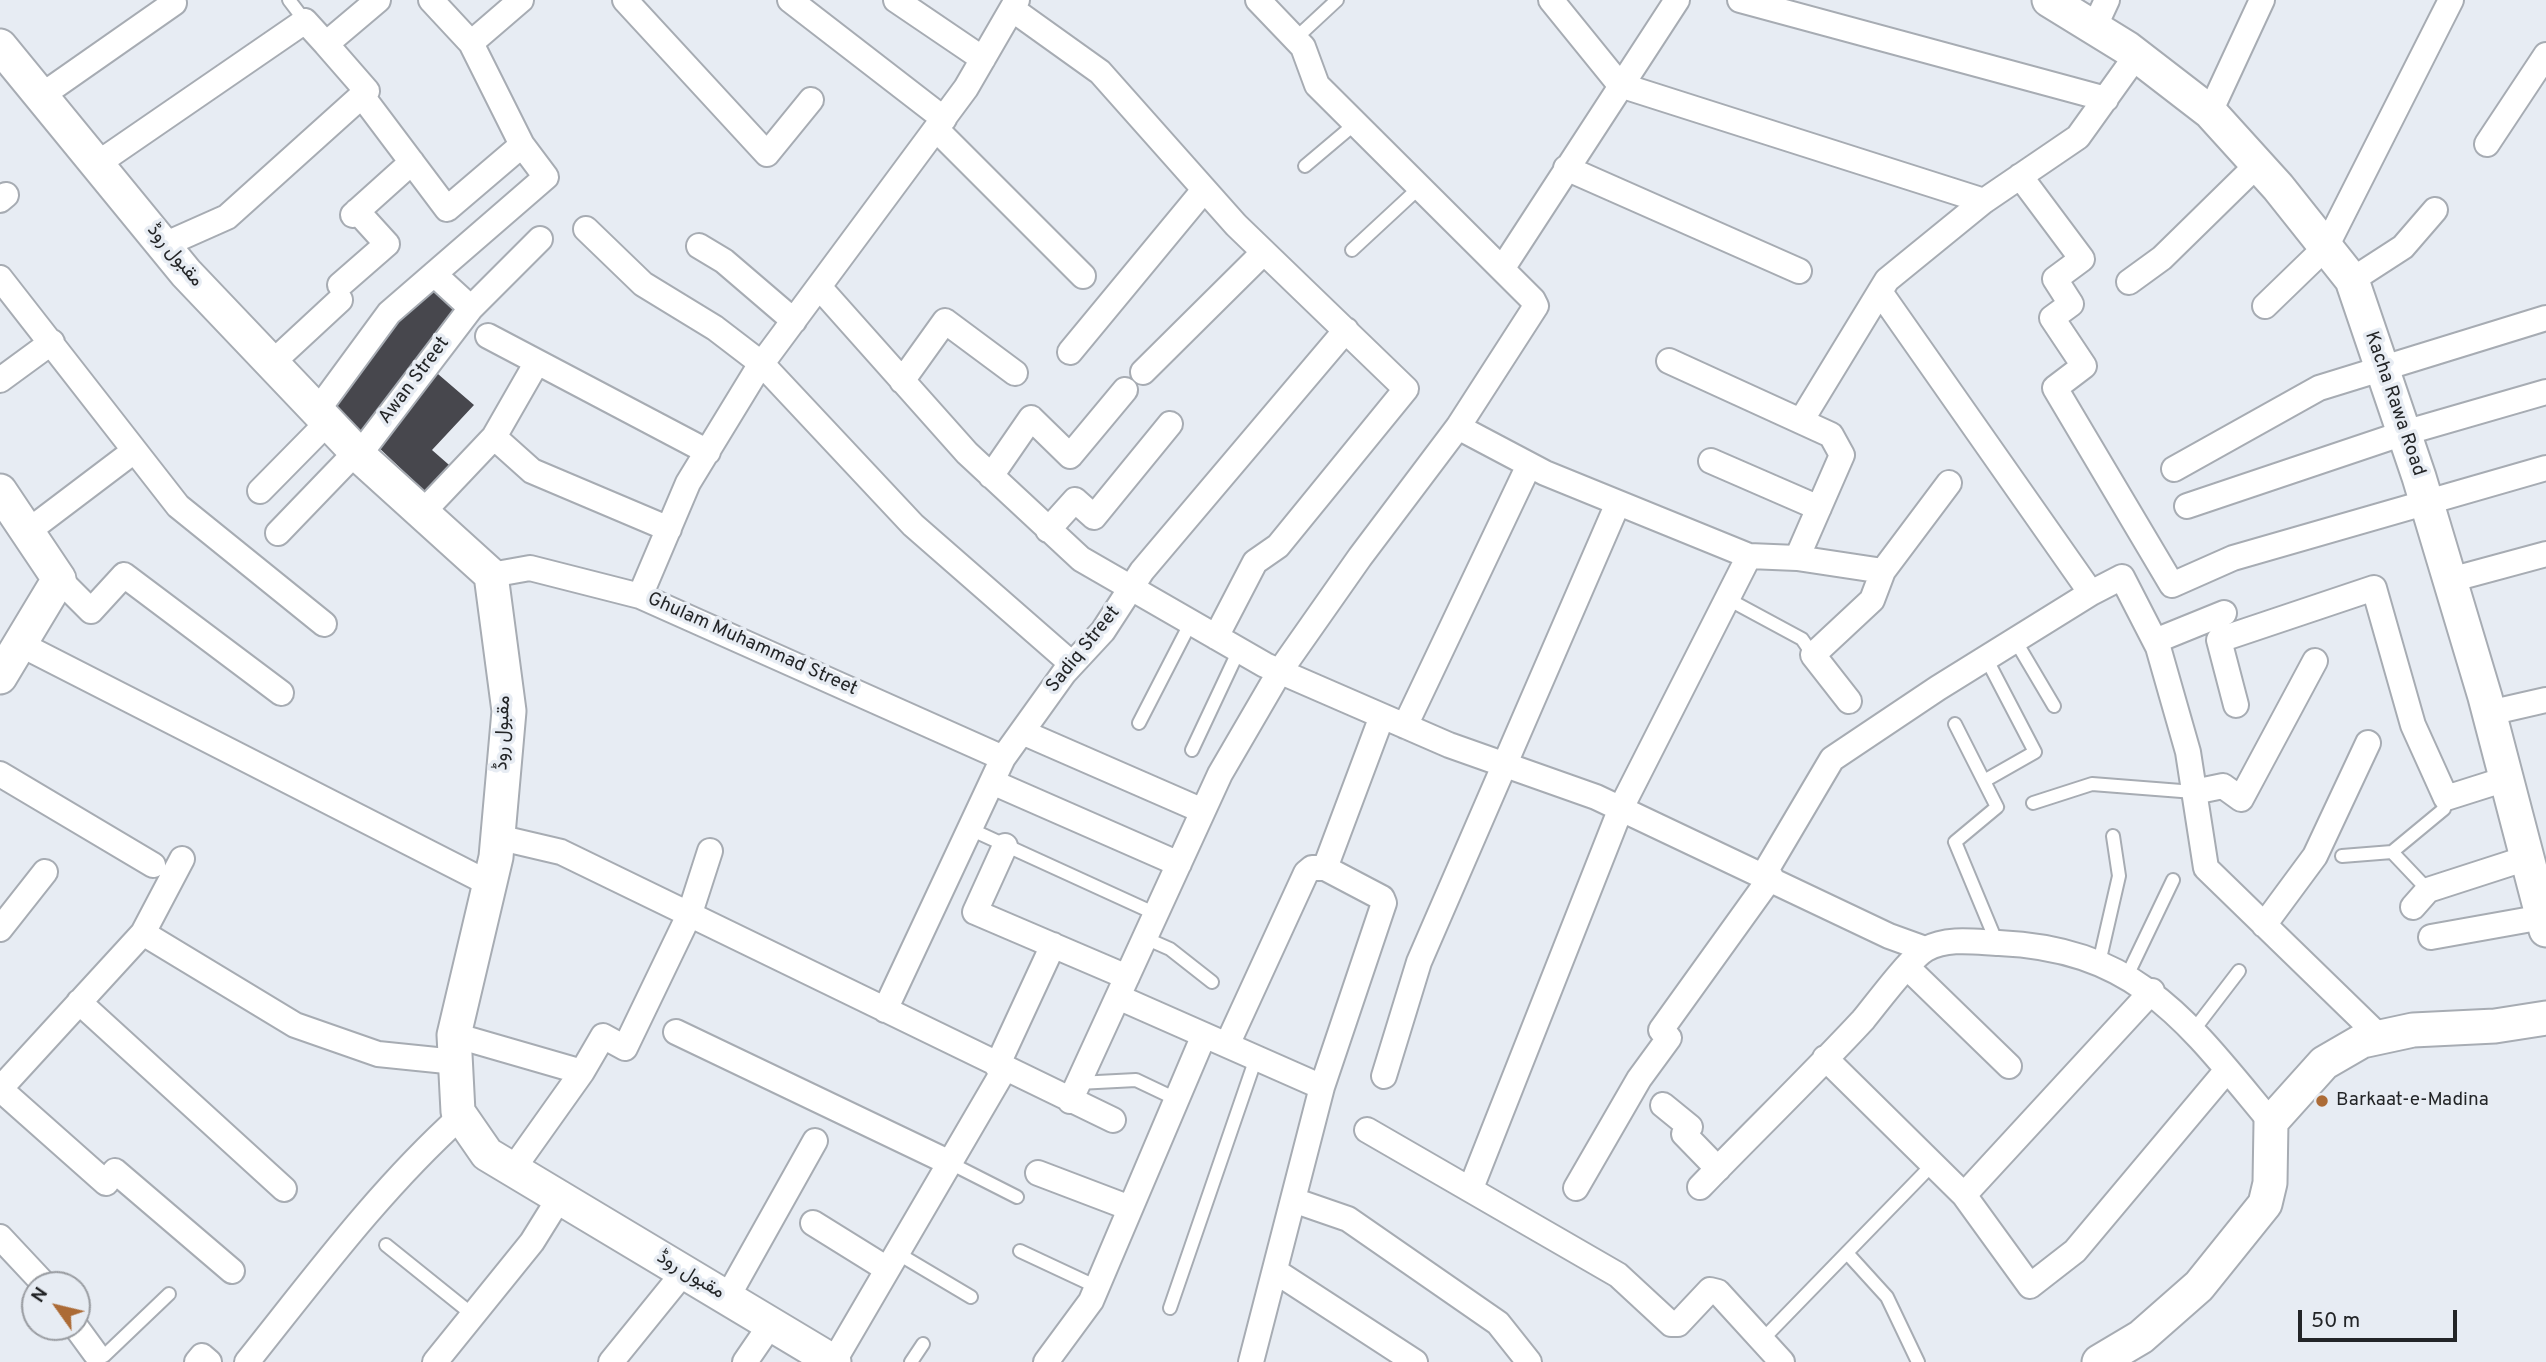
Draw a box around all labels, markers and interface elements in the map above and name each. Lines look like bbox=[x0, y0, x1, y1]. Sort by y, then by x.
street label: مقبول روڈ bbox=[141, 220, 207, 292]
street label: Kacha Rawa Road bbox=[2359, 329, 2429, 479]
street label: Awan Street bbox=[375, 333, 455, 429]
street label: Ghulam Muhammad Street bbox=[643, 588, 861, 702]
street label: Sadiq Street bbox=[1042, 602, 1126, 698]
street label: مقبول روڈ bbox=[491, 695, 517, 771]
place label: Barkaat-e-Madina bbox=[2336, 1090, 2489, 1112]
marker: Barkaat-e-Madina bbox=[2314, 1093, 2330, 1109]
street label: مقبول روڈ bbox=[652, 1247, 728, 1305]
north arrow bbox=[21, 1271, 91, 1341]
text: N bbox=[26, 1283, 54, 1308]
scale bar bbox=[2301, 1296, 2460, 1340]
text: 50 m bbox=[2311, 1308, 2360, 1335]

